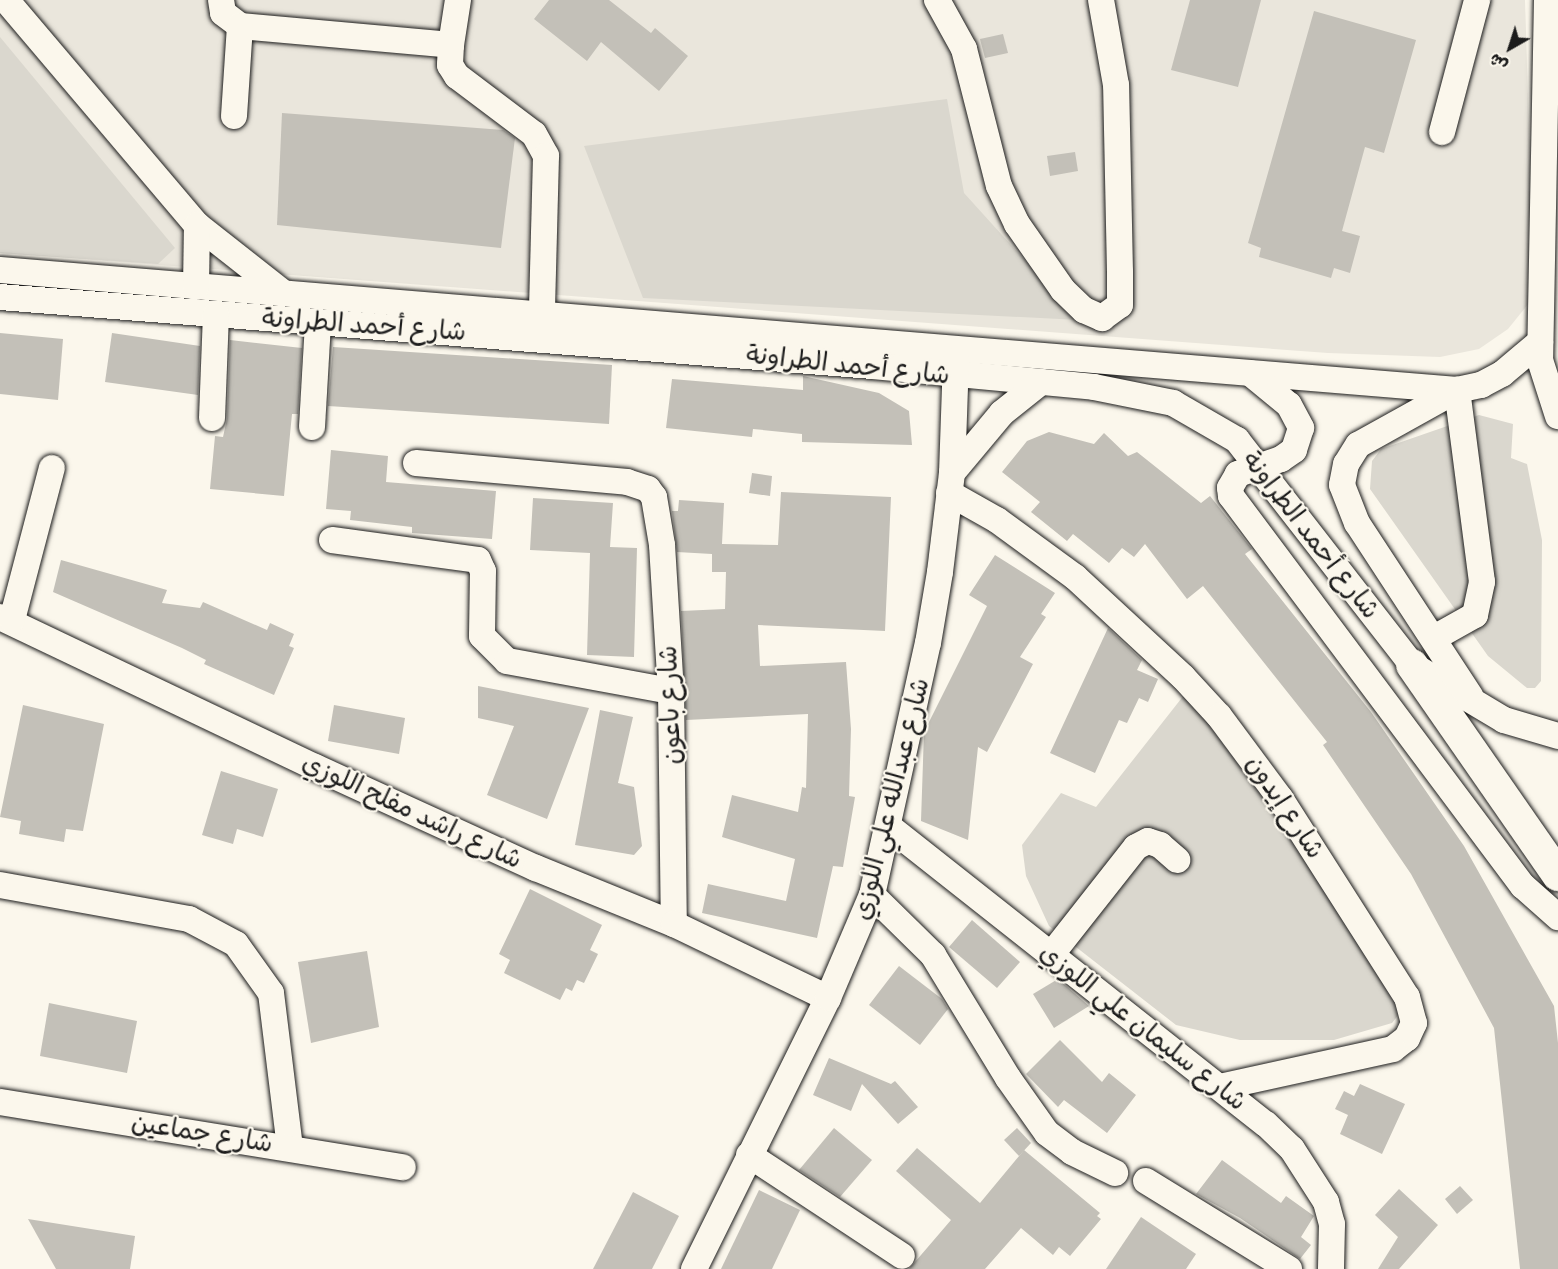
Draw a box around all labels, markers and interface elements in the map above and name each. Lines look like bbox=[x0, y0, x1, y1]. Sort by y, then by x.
north arrow bbox=[1480, 18, 1540, 78]
text: ش bbox=[1486, 49, 1511, 75]
street label: شارع أحمد الطراونة bbox=[261, 302, 467, 348]
street label: شارع أحمد الطراونة bbox=[745, 339, 951, 391]
street label: شارع أحمد الطراونة bbox=[1236, 445, 1386, 625]
street label: شارع باعون bbox=[652, 645, 688, 765]
street label: شارع عبدالله علي اللوزي bbox=[846, 675, 936, 923]
street label: شارع راشد مفلح اللوزي bbox=[297, 746, 527, 876]
street label: شارع إيدون bbox=[1239, 749, 1331, 865]
street label: شارع سليمان علي اللوزي bbox=[1033, 937, 1253, 1117]
street label: شارع جماعين bbox=[129, 1106, 275, 1160]

